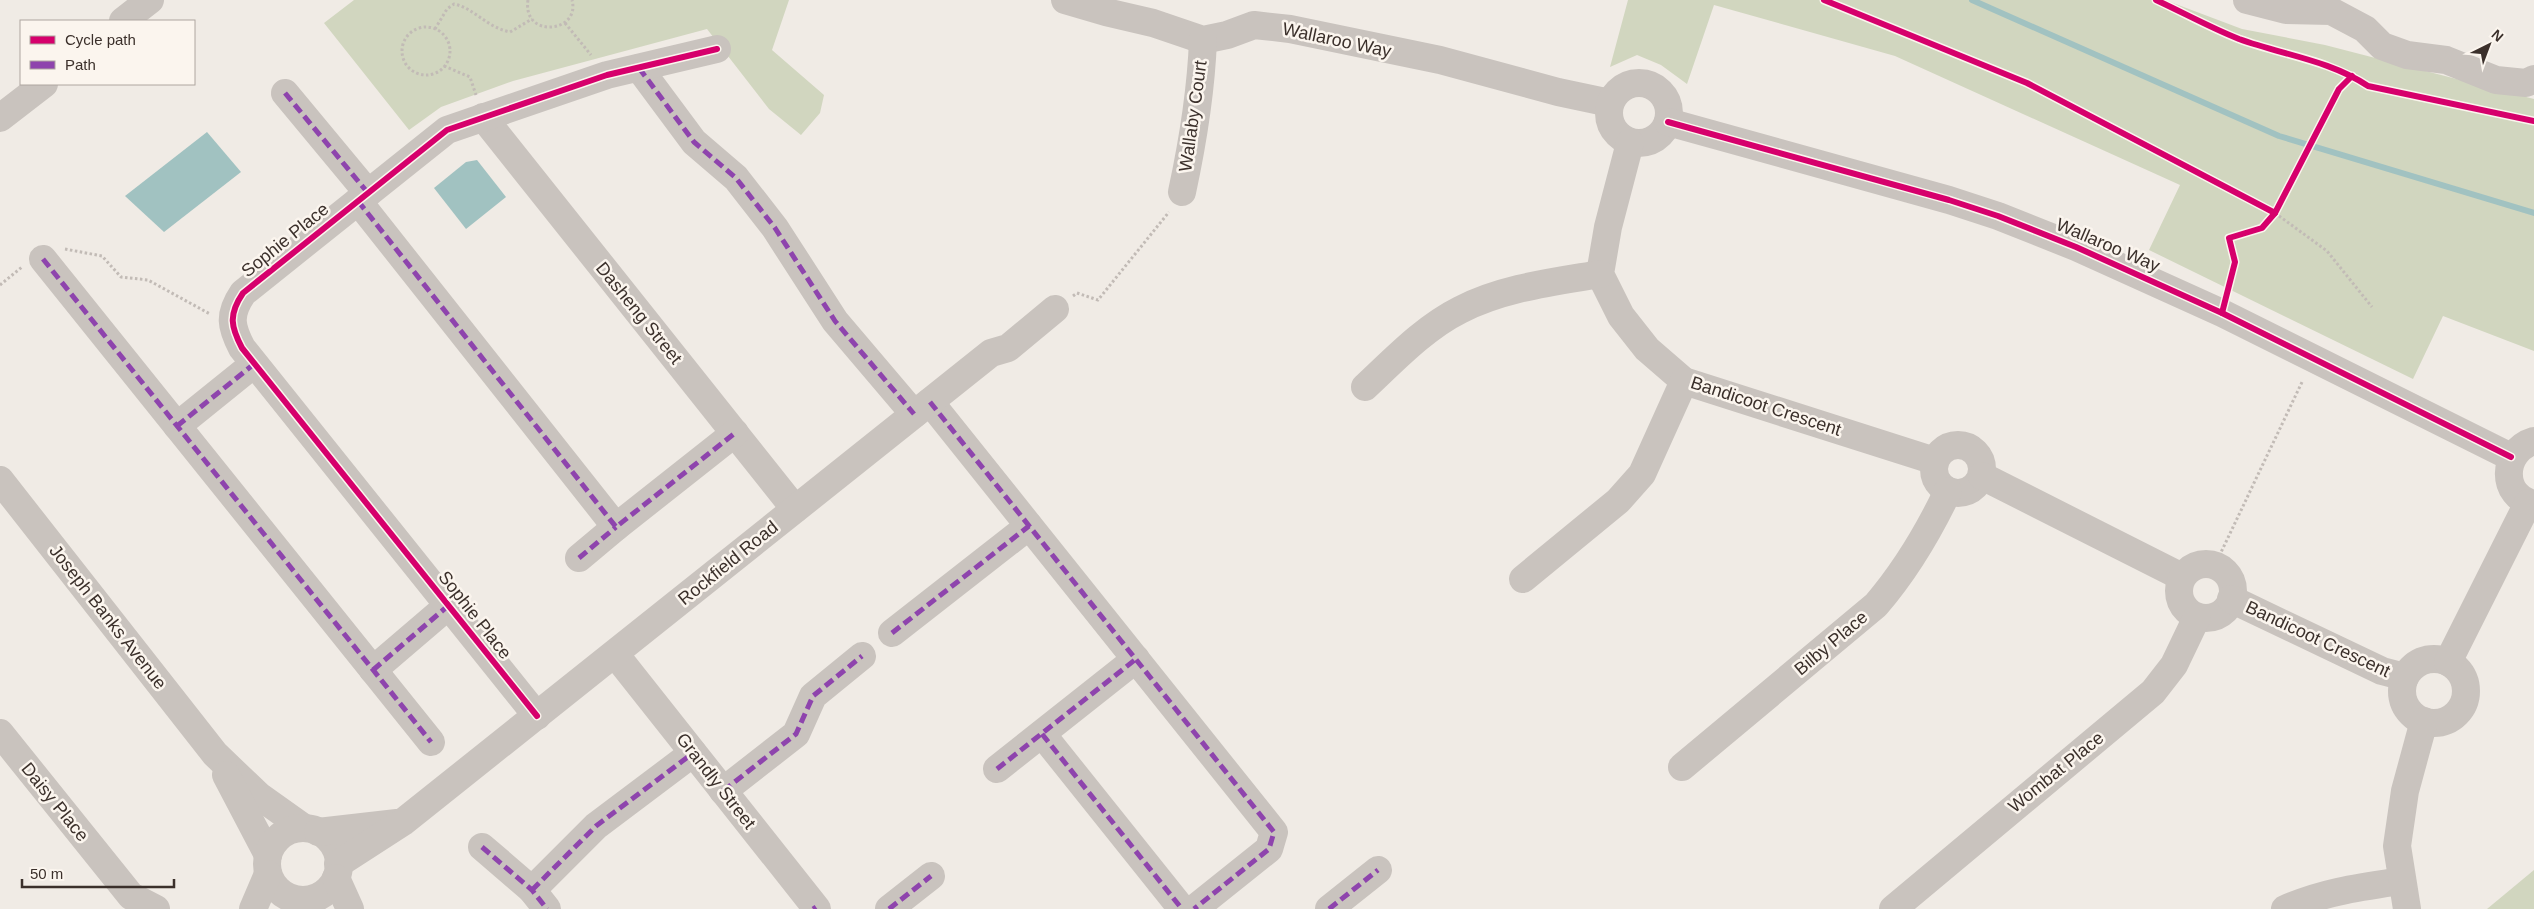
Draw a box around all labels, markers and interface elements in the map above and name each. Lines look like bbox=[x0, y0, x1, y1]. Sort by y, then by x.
street label: Wallaroo Way bbox=[1281, 19, 1393, 61]
legend bbox=[20, 20, 195, 85]
north arrow bbox=[2464, 20, 2514, 70]
text: N bbox=[2489, 26, 2507, 45]
text: Cycle path bbox=[65, 31, 136, 48]
text: Path bbox=[65, 56, 96, 73]
street label: Wallaby Court bbox=[1175, 59, 1211, 173]
street label: Sophie Place bbox=[237, 199, 333, 281]
street label: Wallaroo Way bbox=[2053, 214, 2163, 276]
street label: Dasheng Street bbox=[592, 258, 686, 368]
street label: Bandicoot Crescent bbox=[1688, 372, 1844, 440]
street label: Rockfield Road bbox=[674, 517, 782, 609]
street label: Joseph Banks Avenue bbox=[45, 541, 171, 693]
street label: Sophie Place bbox=[434, 567, 516, 663]
street label: Bandicoot Crescent bbox=[2243, 597, 2393, 681]
street label: Bilby Place bbox=[1790, 607, 1872, 679]
street label: Wombat Place bbox=[2004, 728, 2108, 816]
street label: Grandly Street bbox=[672, 729, 760, 833]
street label: Daisy Place bbox=[17, 759, 93, 845]
scale bar bbox=[22, 856, 175, 888]
text: 50 m bbox=[30, 865, 63, 882]

